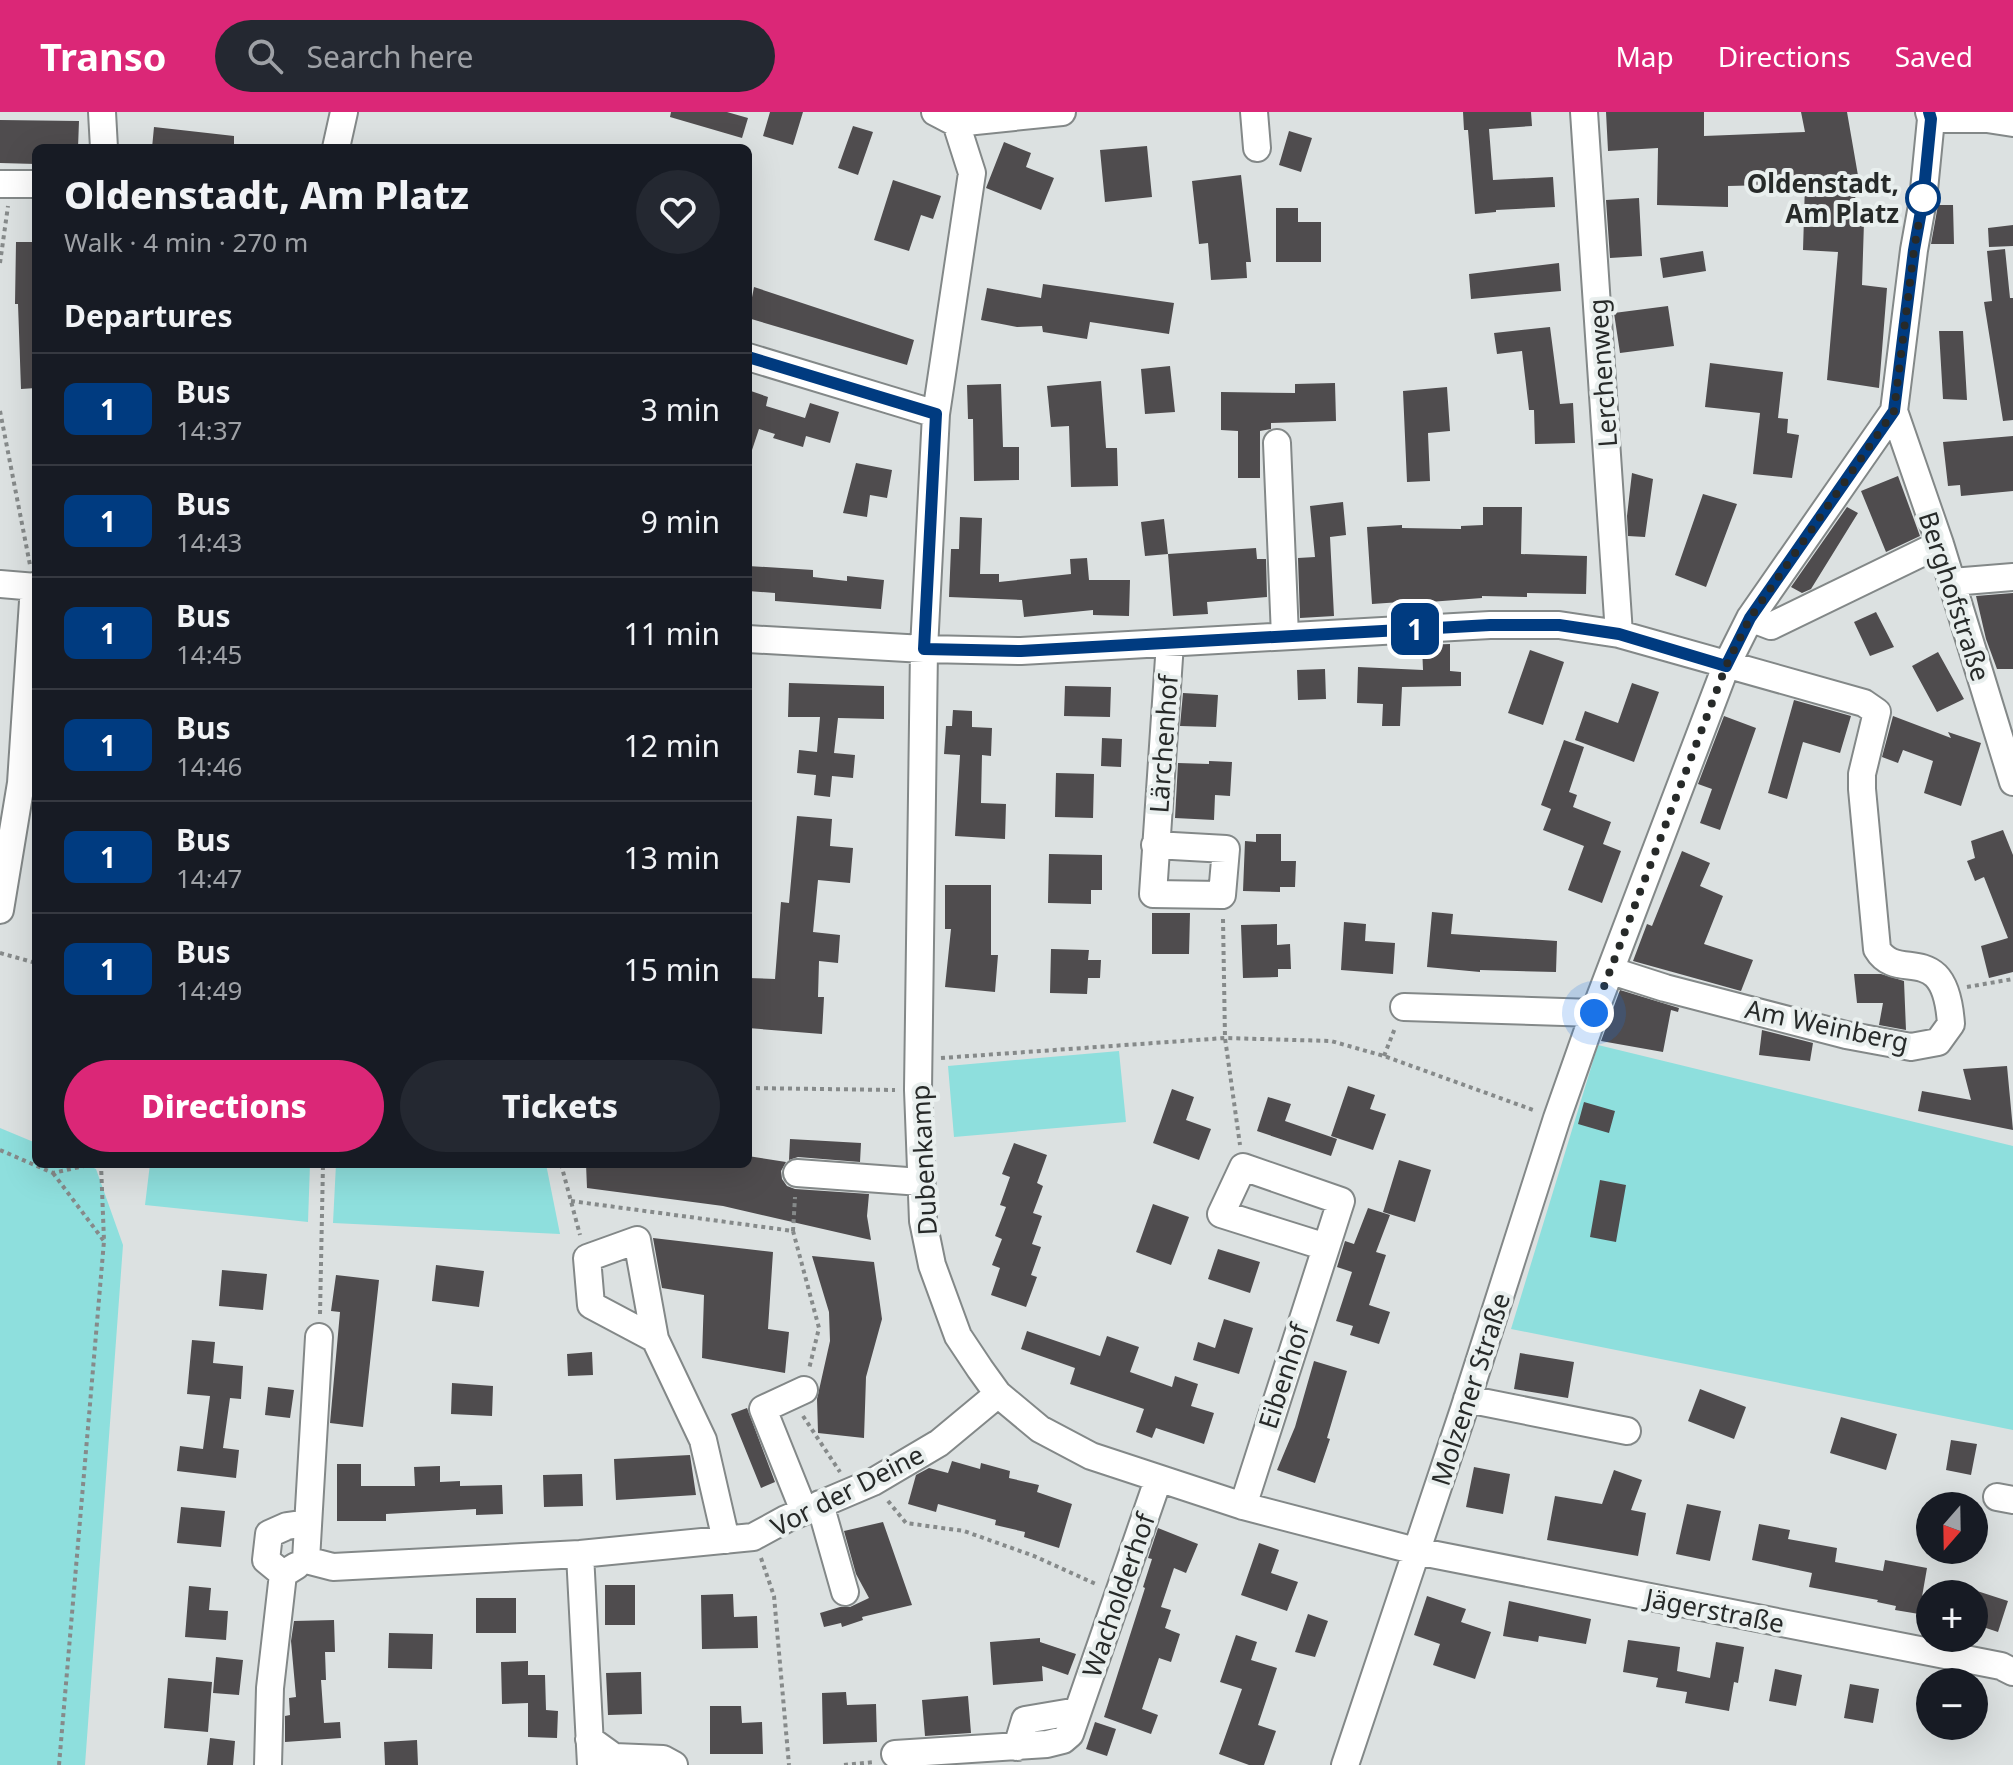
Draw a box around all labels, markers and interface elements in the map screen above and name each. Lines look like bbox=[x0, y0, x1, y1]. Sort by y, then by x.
search box bbox=[215, 20, 775, 92]
text: Transo bbox=[40, 30, 167, 82]
icon: search bbox=[243, 34, 287, 78]
text: Search here bbox=[307, 36, 473, 77]
text: Map bbox=[1615, 37, 1674, 75]
text: Directions bbox=[1718, 37, 1851, 75]
text: Saved bbox=[1895, 37, 1973, 75]
place label: Oldenstadt, Am Platz bbox=[1747, 165, 1899, 231]
text: Oldenstadt, Am Platz bbox=[64, 168, 469, 220]
button: heart bbox=[636, 170, 720, 254]
marker: Oldenstadt, Am Platz bbox=[1906, 181, 1940, 215]
text: Walk · 4 min · 270 m bbox=[64, 224, 308, 260]
text: Departures bbox=[64, 295, 233, 336]
street label: Lerchenweg bbox=[1579, 297, 1625, 449]
text: Bus bbox=[176, 371, 231, 412]
text: 3 min bbox=[641, 389, 720, 430]
text: 1 bbox=[100, 390, 116, 428]
text: 14:37 bbox=[176, 412, 242, 448]
text: Bus bbox=[176, 483, 231, 524]
text: 9 min bbox=[641, 501, 720, 542]
text: 1 bbox=[100, 502, 116, 540]
street label: Berghofstraße bbox=[1911, 507, 1999, 685]
text: 14:43 bbox=[176, 524, 242, 560]
text: Bus bbox=[176, 595, 231, 636]
line badge: 1 bbox=[1389, 603, 1441, 655]
text: 1 bbox=[1407, 610, 1423, 648]
text: 11 min bbox=[624, 613, 720, 654]
text: 1 bbox=[100, 614, 116, 652]
text: 14:45 bbox=[176, 636, 242, 672]
street label: Lärchenhof bbox=[1140, 672, 1186, 814]
text: Bus bbox=[176, 707, 231, 748]
text: 12 min bbox=[624, 725, 720, 766]
text: 1 bbox=[100, 726, 116, 764]
text: 14:46 bbox=[176, 748, 242, 784]
text: Bus bbox=[176, 819, 231, 860]
text: 13 min bbox=[624, 837, 720, 878]
text: 1 bbox=[100, 838, 116, 876]
text: 14:47 bbox=[176, 860, 242, 896]
text: Bus bbox=[176, 931, 231, 972]
text: 15 min bbox=[624, 949, 720, 990]
text: 1 bbox=[100, 950, 116, 988]
text: 14:49 bbox=[176, 972, 242, 1008]
street label: Am Weinberg bbox=[1742, 990, 1912, 1060]
your location bbox=[1574, 993, 1614, 1033]
button: Directions bbox=[64, 1060, 384, 1152]
button: Tickets bbox=[400, 1060, 720, 1152]
street label: Dubenkamp bbox=[901, 1084, 945, 1236]
street label: Molzener Straße bbox=[1422, 1288, 1518, 1490]
street label: Eibenhof bbox=[1249, 1317, 1318, 1433]
street label: Vor der Deine bbox=[764, 1436, 930, 1544]
north arrow bbox=[1916, 1492, 1988, 1564]
map controls bbox=[1916, 1492, 1988, 1740]
street label: Wacholderhof bbox=[1073, 1506, 1164, 1682]
street label: Jägerstraße bbox=[1640, 1578, 1788, 1641]
button: + bbox=[1916, 1580, 1988, 1652]
button: − bbox=[1916, 1668, 1988, 1740]

